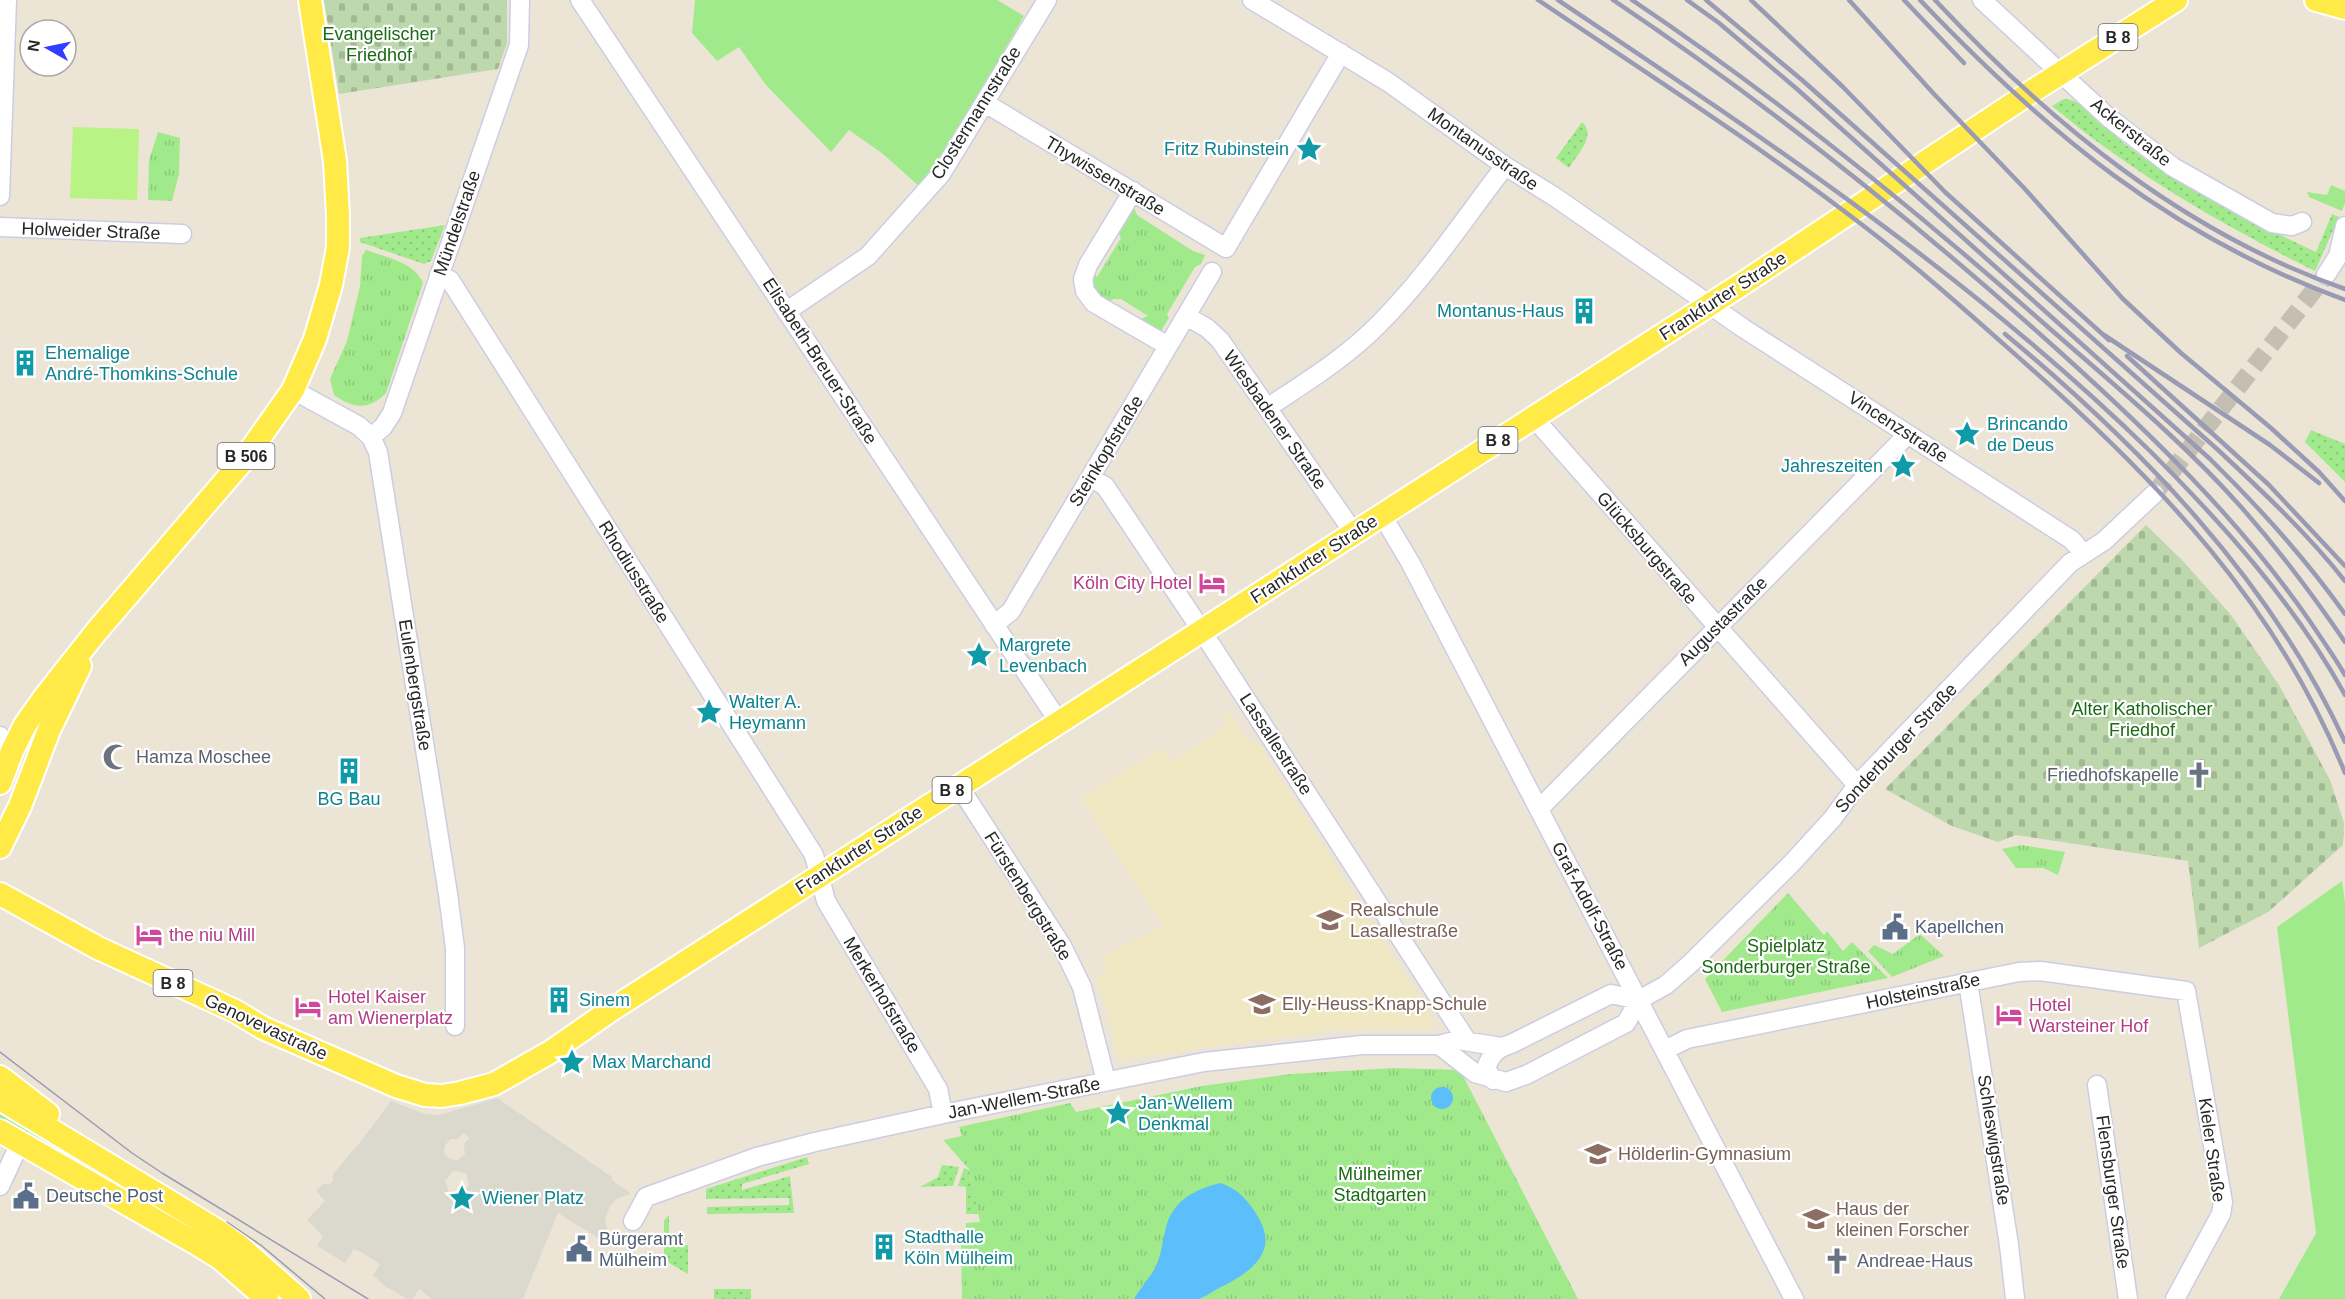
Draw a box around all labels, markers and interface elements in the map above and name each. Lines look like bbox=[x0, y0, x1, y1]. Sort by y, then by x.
north arrow bbox=[18, 18, 78, 78]
park label: Evangelischer Friedhof bbox=[322, 24, 436, 65]
road number: B 8 bbox=[2098, 24, 2138, 50]
text: N bbox=[24, 39, 43, 53]
street label: Clostermannstraße bbox=[927, 43, 1025, 183]
street label: Ackerstraße bbox=[2087, 94, 2175, 170]
street label: Montanusstraße bbox=[1424, 104, 1542, 194]
street label: Thywissenstraße bbox=[1042, 132, 1168, 220]
place icon: Fritz Rubinstein bbox=[1294, 134, 1324, 164]
place label: Fritz Rubinstein bbox=[1164, 139, 1289, 159]
street label: Mündelstraße bbox=[430, 168, 484, 278]
street label: Holweider Straße bbox=[21, 219, 161, 243]
street label: Frankfurter Straße bbox=[1656, 248, 1790, 344]
street label: Elisabeth-Breuer-Straße bbox=[759, 274, 881, 448]
building icon: Montanus-Haus bbox=[1569, 296, 1599, 326]
place label: Montanus-Haus bbox=[1437, 301, 1564, 321]
place label: Ehemalige André-Thomkins-Schule bbox=[45, 343, 238, 384]
street label: Wiesbadener Straße bbox=[1219, 347, 1331, 493]
building icon: Ehemalige André-Thomkins-Schule bbox=[10, 348, 40, 378]
street label: Vincenzstraße bbox=[1844, 387, 1952, 467]
street label: Steinkopfstraße bbox=[1065, 392, 1147, 510]
place label: Brincando de Deus bbox=[1987, 414, 2068, 455]
place icon: Brincando de Deus bbox=[1952, 419, 1982, 449]
road number: B 8 bbox=[1478, 427, 1518, 453]
road number: B 506 bbox=[218, 443, 274, 469]
place icon: Jahreszeiten bbox=[1888, 451, 1918, 481]
place label: Jahreszeiten bbox=[1781, 456, 1883, 476]
street label: Glücksburgstraße bbox=[1593, 488, 1701, 608]
street label: Frankfurter Straße bbox=[1247, 511, 1381, 607]
street label: Rhodiusstraße bbox=[595, 517, 673, 627]
hotel icon: Köln City Hotel bbox=[1197, 568, 1227, 598]
place label: Köln City Hotel bbox=[1073, 573, 1192, 593]
street label: Augustastraße bbox=[1675, 573, 1771, 669]
street label: Eulenbergstraße bbox=[395, 618, 435, 752]
place label: Margrete Levenbach bbox=[999, 635, 1087, 676]
place icon: Margrete Levenbach bbox=[964, 640, 994, 670]
street label: Sonderburger Straße bbox=[1831, 679, 1961, 817]
street label: Lassallestraße bbox=[1236, 689, 1316, 799]
place label: Walter A. Heymann bbox=[729, 692, 806, 733]
place icon: Walter A. Heymann bbox=[694, 697, 724, 727]
park label: Alter Katholischer Friedhof bbox=[2071, 699, 2213, 740]
mosque icon: Hamza Moschee bbox=[101, 742, 131, 772]
place label: Hamza Moschee bbox=[136, 747, 271, 767]
building icon: BG Bau bbox=[334, 756, 364, 786]
church icon: Friedhofskapelle bbox=[2184, 760, 2214, 790]
place label: Friedhofskapelle bbox=[2047, 765, 2179, 785]
road number: B 8 bbox=[932, 777, 972, 803]
place label: BG Bau bbox=[317, 789, 381, 809]
street label: Frankfurter Straße bbox=[792, 802, 926, 898]
street label: Fürstenbergstraße bbox=[980, 828, 1076, 964]
street label: Graf-Adolf-Straße bbox=[1548, 839, 1632, 973]
place label: Realschule Lasallestraße bbox=[1350, 900, 1458, 941]
school or university icon: Realschule Lasallestraße bbox=[1315, 905, 1345, 935]
public building icon: Kapellchen bbox=[1880, 912, 1910, 942]
place label: Kapellchen bbox=[1915, 917, 2004, 937]
hotel icon: the niu Mill bbox=[134, 920, 164, 950]
place label: the niu Mill bbox=[169, 925, 255, 945]
street label: Merkerhofstraße bbox=[839, 933, 925, 1057]
park label: Spielplatz Sonderburger Straße bbox=[1701, 936, 1871, 977]
street label: Holsteinstraße bbox=[1864, 969, 1982, 1013]
road number: B 8 bbox=[154, 970, 192, 996]
building icon: Sinem bbox=[544, 985, 574, 1015]
place label: Hotel Kaiser am Wienerplatz bbox=[328, 987, 453, 1028]
school or university icon: Elly-Heuss-Knapp-Schule bbox=[1247, 989, 1277, 1019]
street label: Genovevastraße bbox=[201, 990, 331, 1064]
place label: Sinem bbox=[579, 990, 630, 1010]
hotel icon: Hotel Kaiser am Wienerplatz bbox=[293, 992, 323, 1022]
place label: Elly-Heuss-Knapp-Schule bbox=[1282, 994, 1487, 1014]
place label: Hotel Warsteiner Hof bbox=[2029, 995, 2149, 1036]
hotel icon: Hotel Warsteiner Hof bbox=[1994, 1000, 2024, 1030]
place icon: Max Marchand bbox=[557, 1047, 587, 1077]
place label: Max Marchand bbox=[592, 1052, 711, 1072]
street label: Jan-Wellem-Straße bbox=[946, 1073, 1102, 1123]
street label: Schleswigstraße bbox=[1974, 1073, 2014, 1207]
place label: Jan-Wellem Denkmal bbox=[1138, 1093, 1233, 1134]
street label: Kieler Straße bbox=[2195, 1097, 2229, 1203]
place icon: Jan-Wellem Denkmal bbox=[1103, 1098, 1133, 1128]
street label: Flensburger Straße bbox=[2092, 1114, 2134, 1270]
school or university icon: Hölderlin-Gymnasium bbox=[1583, 1139, 1613, 1169]
place label: Hölderlin-Gymnasium bbox=[1618, 1144, 1791, 1164]
park label: Mülheimer Stadtgarten bbox=[1333, 1164, 1427, 1205]
public building icon: Deutsche Post bbox=[11, 1181, 41, 1211]
place icon: Wiener Platz bbox=[447, 1183, 477, 1213]
place label: Deutsche Post bbox=[46, 1186, 163, 1206]
place label: Wiener Platz bbox=[482, 1188, 584, 1208]
place label: Haus der kleinen Forscher bbox=[1836, 1199, 1969, 1240]
school or university icon: Haus der kleinen Forscher bbox=[1801, 1204, 1831, 1234]
place label: Stadthalle Köln Mülheim bbox=[904, 1227, 1013, 1268]
place label: Bürgeramt Mülheim bbox=[599, 1229, 683, 1270]
building icon: Stadthalle Köln Mülheim bbox=[869, 1232, 899, 1262]
public building icon: Bürgeramt Mülheim bbox=[564, 1234, 594, 1264]
church icon: Andreae-Haus bbox=[1822, 1246, 1852, 1276]
place label: Andreae-Haus bbox=[1857, 1251, 1973, 1271]

